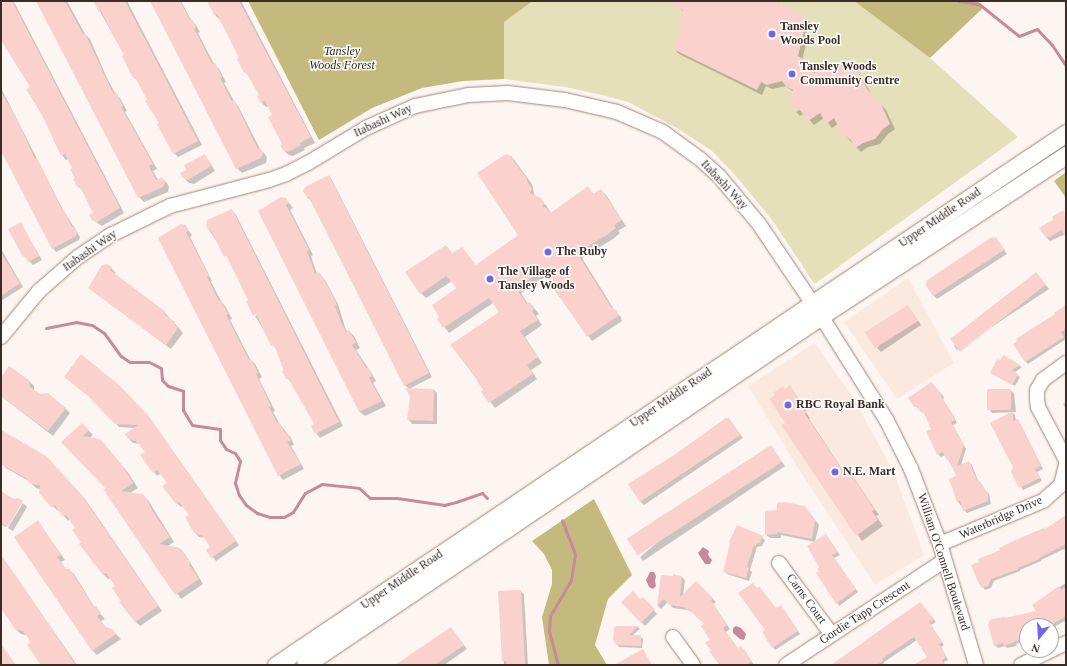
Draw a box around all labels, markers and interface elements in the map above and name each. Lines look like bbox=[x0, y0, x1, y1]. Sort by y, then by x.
place label: Tansley Woods Pool bbox=[780, 20, 840, 48]
marker: Tansley Woods Pool bbox=[767, 29, 777, 39]
park label: Tansley Woods Forest bbox=[309, 45, 375, 73]
place label: Tansley Woods Community Centre bbox=[800, 60, 899, 88]
marker: Tansley Woods Community Centre bbox=[787, 69, 797, 79]
street label: Itabashi Way bbox=[352, 101, 414, 141]
street label: Itabashi Way bbox=[697, 157, 751, 213]
street label: Upper Middle Road bbox=[896, 185, 984, 251]
street label: Itabashi Way bbox=[60, 227, 120, 275]
place label: The Ruby bbox=[556, 245, 607, 259]
marker: The Ruby bbox=[543, 247, 553, 257]
place label: The Village of Tansley Woods bbox=[498, 265, 575, 293]
marker: The Village of Tansley Woods bbox=[485, 274, 495, 284]
street label: Upper Middle Road bbox=[627, 365, 715, 431]
place label: RBC Royal Bank bbox=[796, 398, 885, 412]
marker: RBC Royal Bank bbox=[783, 400, 793, 410]
place label: N.E. Mart bbox=[843, 465, 895, 479]
marker: N.E. Mart bbox=[830, 467, 840, 477]
street label: William O'Connell Boulevard bbox=[914, 491, 972, 633]
street label: Waterbridge Drive bbox=[957, 493, 1045, 543]
street label: Upper Middle Road bbox=[358, 547, 446, 613]
street label: Carns Court bbox=[783, 571, 829, 627]
street label: Gordie Tapp Crescent bbox=[817, 578, 913, 648]
north arrow bbox=[1019, 618, 1059, 658]
text: N bbox=[1030, 642, 1041, 655]

